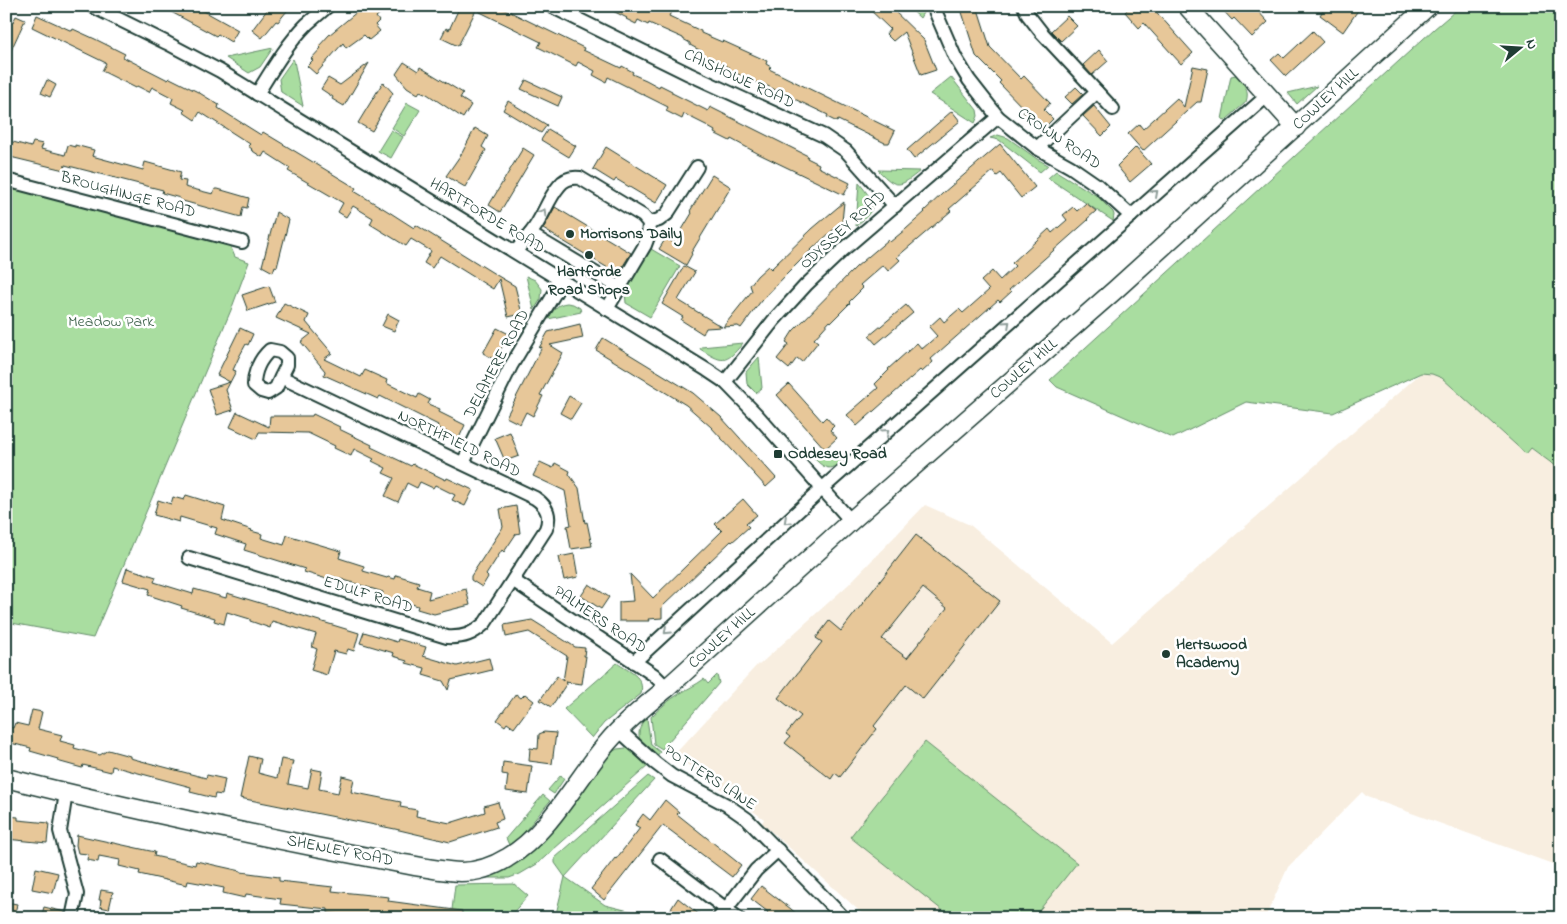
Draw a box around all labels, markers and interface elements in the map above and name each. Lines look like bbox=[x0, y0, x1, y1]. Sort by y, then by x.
north arrow bbox=[1494, 22, 1544, 72]
text: N bbox=[1519, 37, 1542, 52]
street label: CAISHOWE ROAD bbox=[680, 43, 798, 115]
street label: COWLEY HILL bbox=[1287, 62, 1365, 136]
street label: CROWN ROAD bbox=[1012, 102, 1106, 176]
street label: BROUGHINGE ROAD bbox=[57, 165, 198, 225]
street label: HARTFORDE ROAD bbox=[425, 172, 549, 260]
street label: ODYSSEY ROAD bbox=[794, 185, 892, 275]
one-way arrow bbox=[1150, 190, 1159, 199]
one-way arrow bbox=[536, 209, 546, 218]
place label: Morrisons Daily bbox=[580, 222, 682, 247]
marker: Morrisons Daily bbox=[564, 228, 576, 240]
marker: Hartforde Road Shops bbox=[583, 249, 595, 261]
place label: Hartforde Road Shops bbox=[547, 260, 630, 302]
street label: DELAMERE ROAD bbox=[458, 305, 536, 424]
park label: Meadow Park bbox=[68, 310, 155, 334]
one-way arrow bbox=[1002, 321, 1011, 330]
street label: COWLEY HILL bbox=[985, 333, 1063, 405]
street label: NORTHFIELD ROAD bbox=[393, 404, 525, 484]
one-way arrow bbox=[880, 429, 889, 438]
place label: Oddesey Road bbox=[788, 442, 887, 467]
marker: Oddesey Road bbox=[772, 448, 784, 460]
one-way arrow bbox=[784, 515, 793, 524]
street label: EDULF ROAD bbox=[320, 570, 416, 620]
street label: PALMERS ROAD bbox=[549, 580, 651, 660]
street label: COWLEY HILL bbox=[683, 601, 761, 675]
one-way arrow bbox=[664, 625, 673, 634]
place label: Hertswood Academy bbox=[1176, 633, 1247, 676]
marker: Hertswood Academy bbox=[1160, 648, 1172, 660]
street label: POTTERS LANE bbox=[659, 739, 761, 817]
street label: SHENLEY ROAD bbox=[285, 829, 395, 873]

